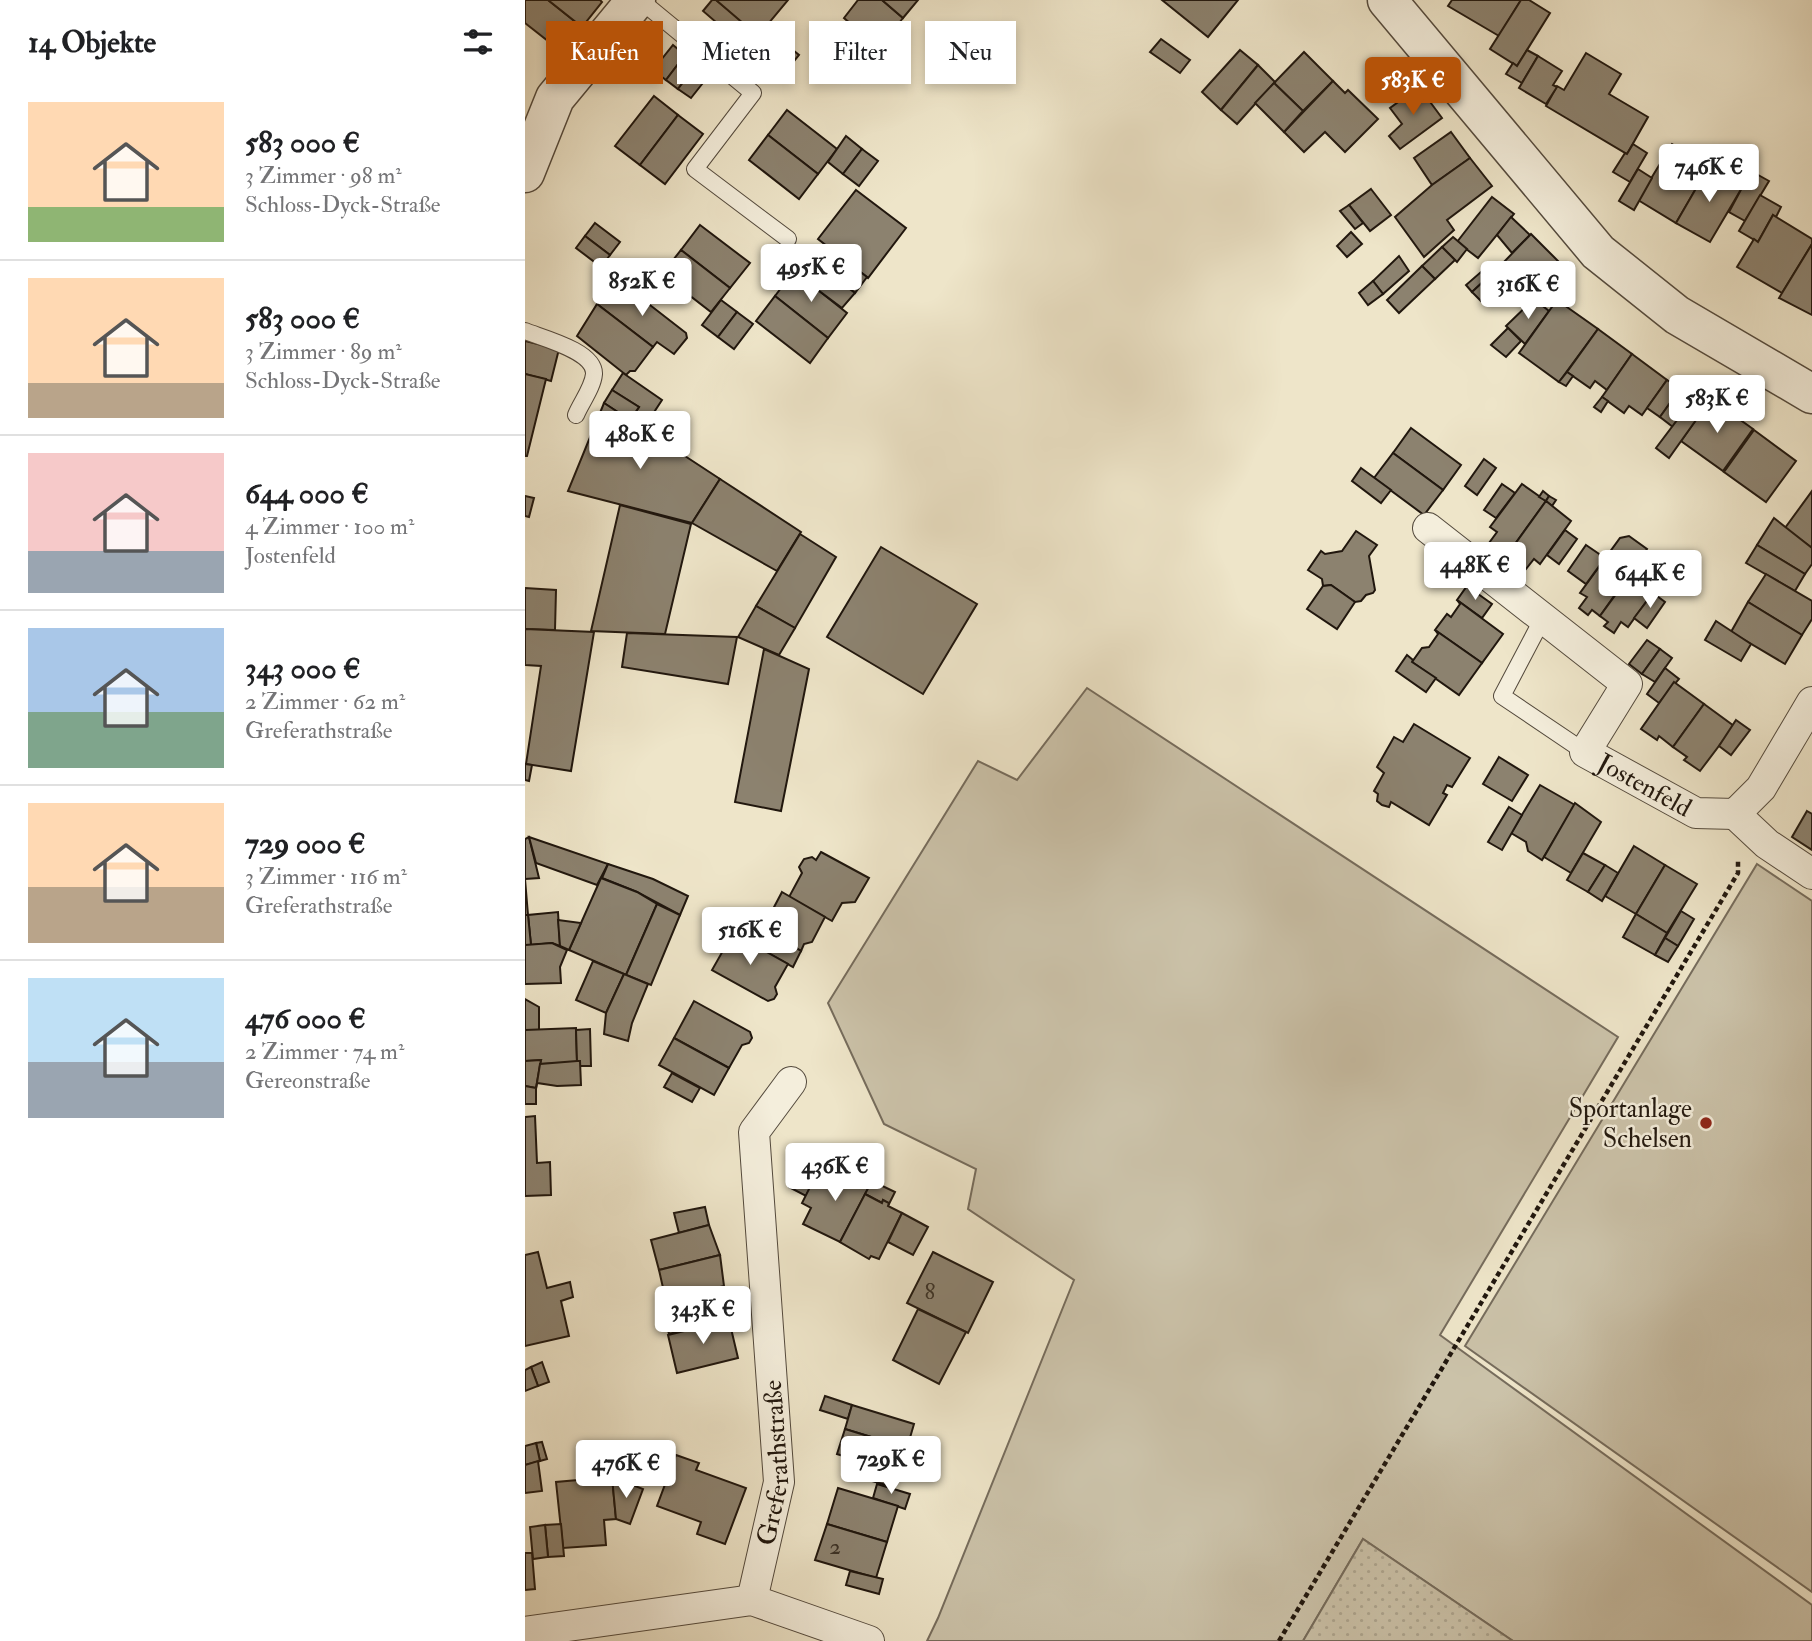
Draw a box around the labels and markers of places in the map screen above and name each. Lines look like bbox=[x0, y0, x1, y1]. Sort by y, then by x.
pin: 583K € bbox=[1356, 58, 1470, 117]
pin: 746K € bbox=[1652, 144, 1766, 204]
pin: 495K € bbox=[754, 244, 868, 304]
pin: 852K € bbox=[585, 258, 699, 318]
pin: 316K € bbox=[1471, 262, 1585, 321]
pin: 583K € bbox=[1660, 376, 1774, 435]
pin: 480K € bbox=[583, 412, 697, 471]
pin: 448K € bbox=[1418, 542, 1532, 602]
pin: 644K € bbox=[1593, 550, 1707, 610]
pin: 516K € bbox=[693, 908, 807, 967]
place label: Sportanlage Schelsen bbox=[1569, 1093, 1692, 1155]
marker: Sportanlage Schelsen bbox=[1698, 1115, 1714, 1131]
pin: 436K € bbox=[778, 1144, 892, 1203]
pin: 343K € bbox=[646, 1286, 760, 1346]
pin: 729K € bbox=[834, 1436, 948, 1496]
pin: 476K € bbox=[569, 1440, 683, 1500]

